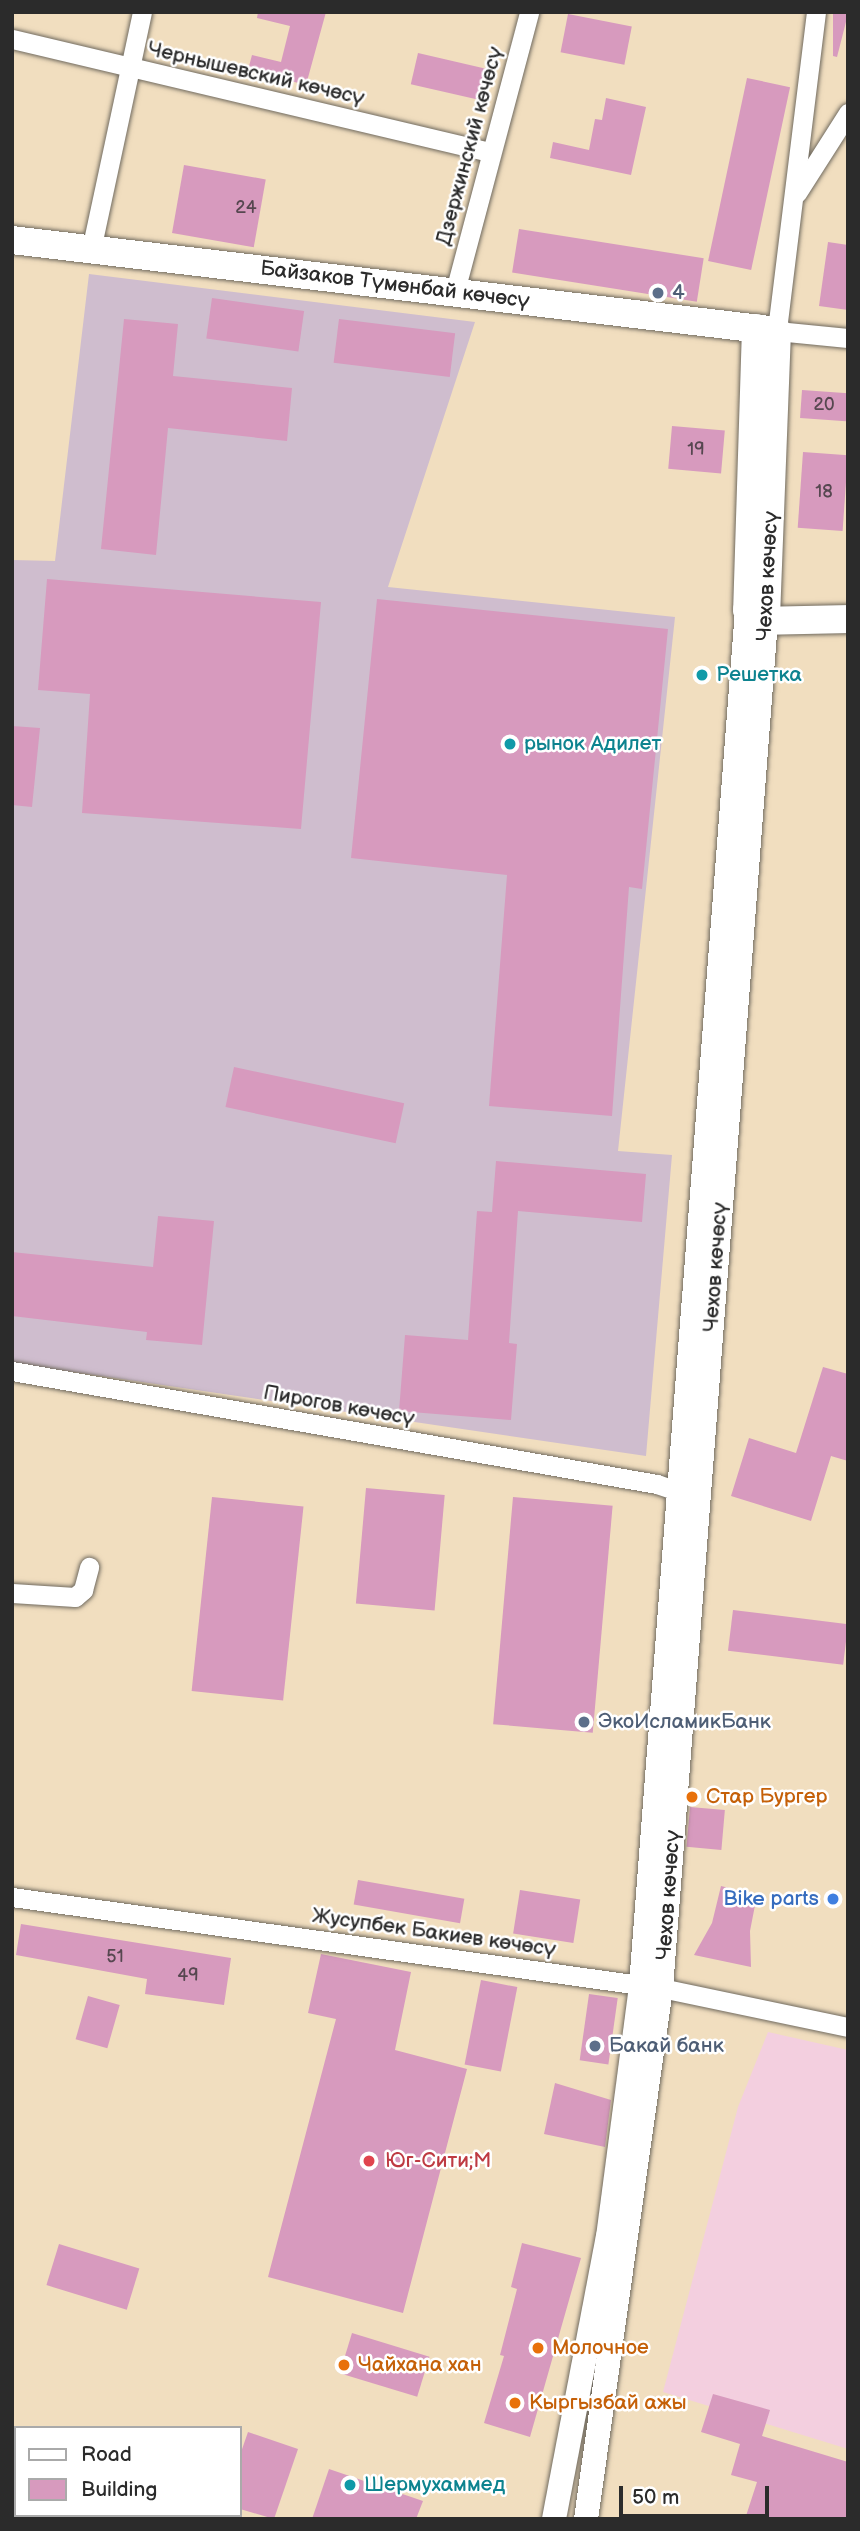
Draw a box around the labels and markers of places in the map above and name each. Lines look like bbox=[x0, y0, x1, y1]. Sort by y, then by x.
place label: 4 bbox=[672, 280, 685, 306]
marker: 4 bbox=[650, 285, 666, 301]
place label: Решетка bbox=[716, 662, 802, 688]
marker: Решетка bbox=[694, 667, 710, 683]
place label: рынок Адилет bbox=[524, 731, 661, 757]
marker: рынок Адилет bbox=[502, 736, 518, 752]
place label: ЭкоИсламикБанк bbox=[598, 1709, 771, 1735]
marker: ЭкоИсламикБанк bbox=[576, 1714, 592, 1730]
place label: Стар Бургер bbox=[706, 1784, 827, 1810]
marker: Стар Бургер bbox=[684, 1789, 700, 1805]
place label: Bike parts bbox=[723, 1886, 819, 1912]
marker: Bike parts bbox=[825, 1891, 841, 1907]
place label: Бакай банк bbox=[609, 2033, 724, 2059]
marker: Бакай банк bbox=[587, 2038, 603, 2054]
place label: Юг-Сити;M bbox=[385, 2148, 491, 2174]
marker: Юг-Сити;M bbox=[359, 2151, 379, 2171]
place label: Молочное bbox=[552, 2335, 649, 2361]
marker: Молочное bbox=[530, 2340, 546, 2356]
place label: Чайхана хан bbox=[358, 2352, 482, 2378]
marker: Чайхана хан bbox=[336, 2357, 352, 2373]
place label: Кыргызбай ажы bbox=[529, 2390, 687, 2416]
marker: Кыргызбай ажы bbox=[507, 2395, 523, 2411]
place label: Шермухаммед bbox=[364, 2472, 505, 2498]
marker: Шермухаммед bbox=[342, 2477, 358, 2493]

